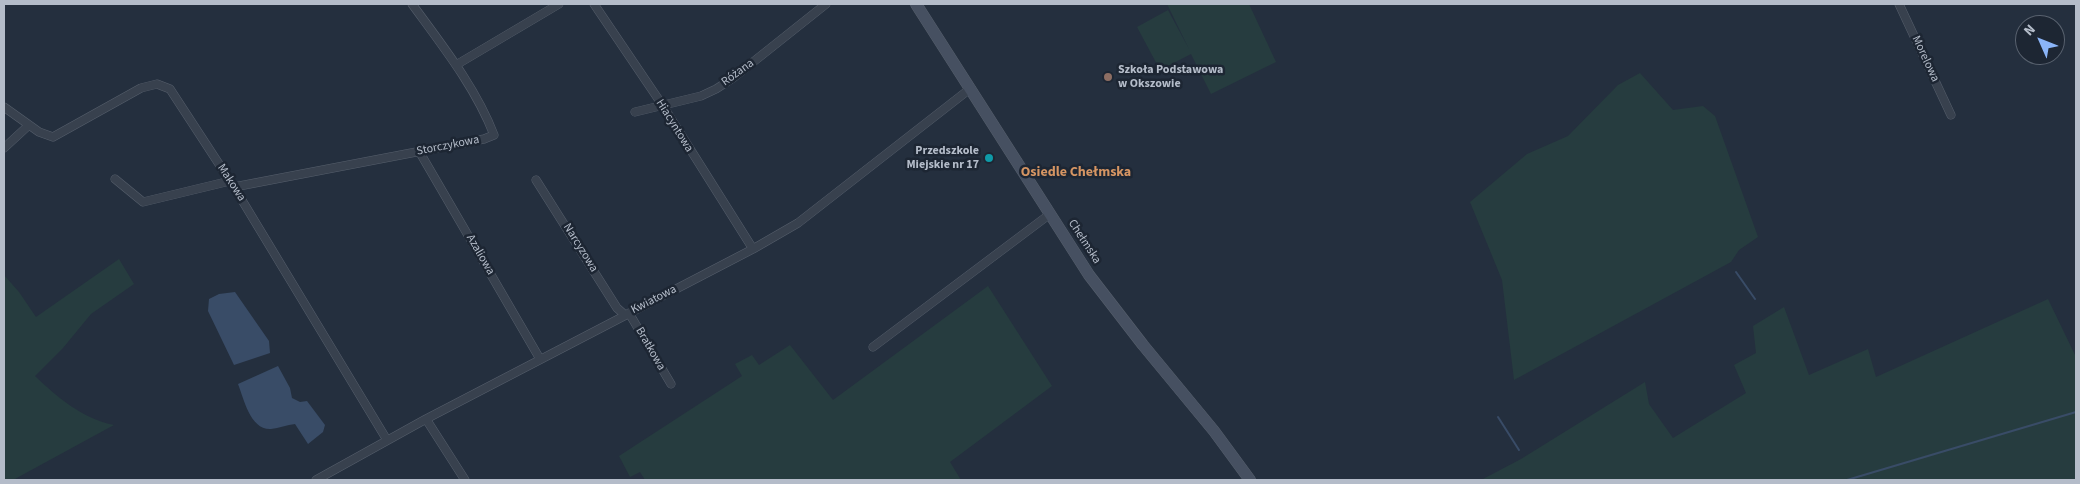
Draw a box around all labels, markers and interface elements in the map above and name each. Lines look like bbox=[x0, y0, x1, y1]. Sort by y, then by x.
north arrow bbox=[2015, 15, 2065, 65]
text: N bbox=[2020, 20, 2040, 41]
street label: Morelowa bbox=[1908, 34, 1942, 84]
street label: Różana bbox=[719, 56, 757, 90]
place label: Szkoła Podstawowa w Okszowie bbox=[1118, 63, 1223, 91]
marker: Szkoła Podstawowa w Okszowie bbox=[1102, 71, 1114, 83]
street label: Hiacyntowa bbox=[652, 97, 696, 155]
street label: Storczykowa bbox=[415, 133, 481, 159]
place label: Przedszkole Miejskie nr 17 bbox=[906, 144, 979, 172]
marker: Przedszkole Miejskie nr 17 bbox=[983, 152, 995, 164]
street label: Makowa bbox=[214, 162, 248, 204]
district label: Osiedle Chełmska bbox=[1021, 165, 1131, 181]
street label: Chełmska bbox=[1064, 217, 1104, 267]
street label: Narcyzowa bbox=[559, 221, 601, 275]
street label: Azaliowa bbox=[463, 232, 497, 278]
street label: Kwiatowa bbox=[629, 282, 679, 318]
street label: Bratkowa bbox=[632, 325, 668, 373]

